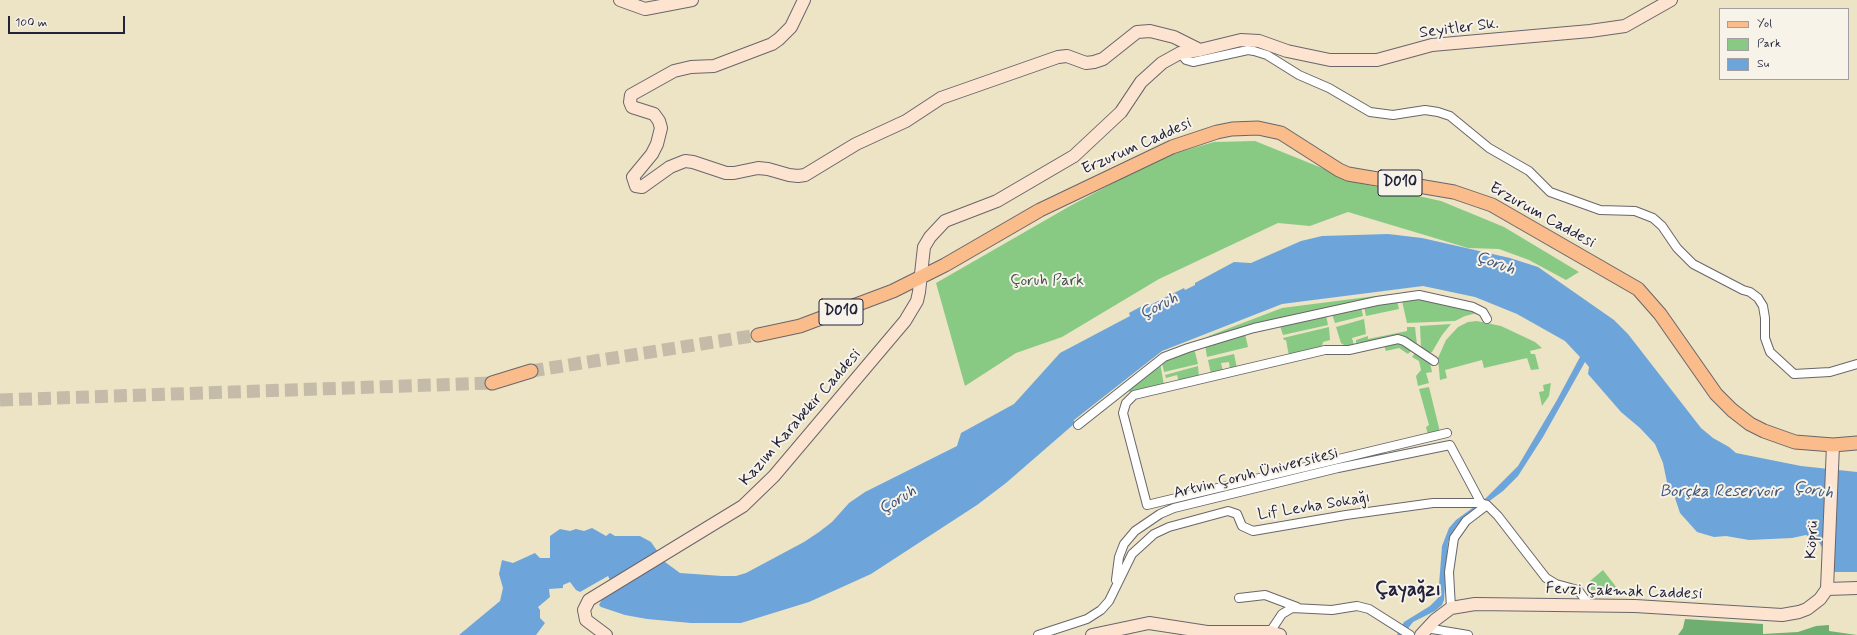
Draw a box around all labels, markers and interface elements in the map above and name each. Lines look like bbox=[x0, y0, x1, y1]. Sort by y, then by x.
scale bar bbox=[10, 8, 127, 34]
legend bbox=[1719, 8, 1849, 80]
text: 100 m bbox=[15, 15, 47, 31]
street label: Seyitler Sk. bbox=[1418, 15, 1500, 43]
text: Yol bbox=[1757, 16, 1772, 32]
text: Park bbox=[1757, 36, 1781, 52]
text: Su bbox=[1757, 56, 1769, 72]
street label: Erzurum Caddesi bbox=[1079, 114, 1195, 180]
road number: D010 bbox=[1378, 170, 1422, 196]
street label: Erzurum Caddesi bbox=[1486, 179, 1598, 253]
water label: Çoruh bbox=[1473, 248, 1517, 280]
park label: Çoruh Park bbox=[1010, 272, 1084, 292]
water label: Çoruh bbox=[1136, 289, 1182, 325]
road number: D010 bbox=[819, 299, 863, 325]
street label: Kazım Karabekir Caddesi bbox=[736, 346, 866, 490]
street label: Artvin Çoruh Üniversitesi bbox=[1172, 444, 1340, 504]
water label: Çoruh bbox=[1791, 477, 1835, 505]
water label: Çoruh bbox=[875, 482, 921, 520]
water label: Borçka Reservoir bbox=[1660, 482, 1780, 502]
street label: Lif Levha Sokağı bbox=[1256, 489, 1372, 525]
street label: Köprü bbox=[1802, 520, 1824, 560]
district label: Çayağzı bbox=[1375, 579, 1441, 603]
street label: Fevzi Çakmak Caddesi bbox=[1545, 580, 1703, 604]

